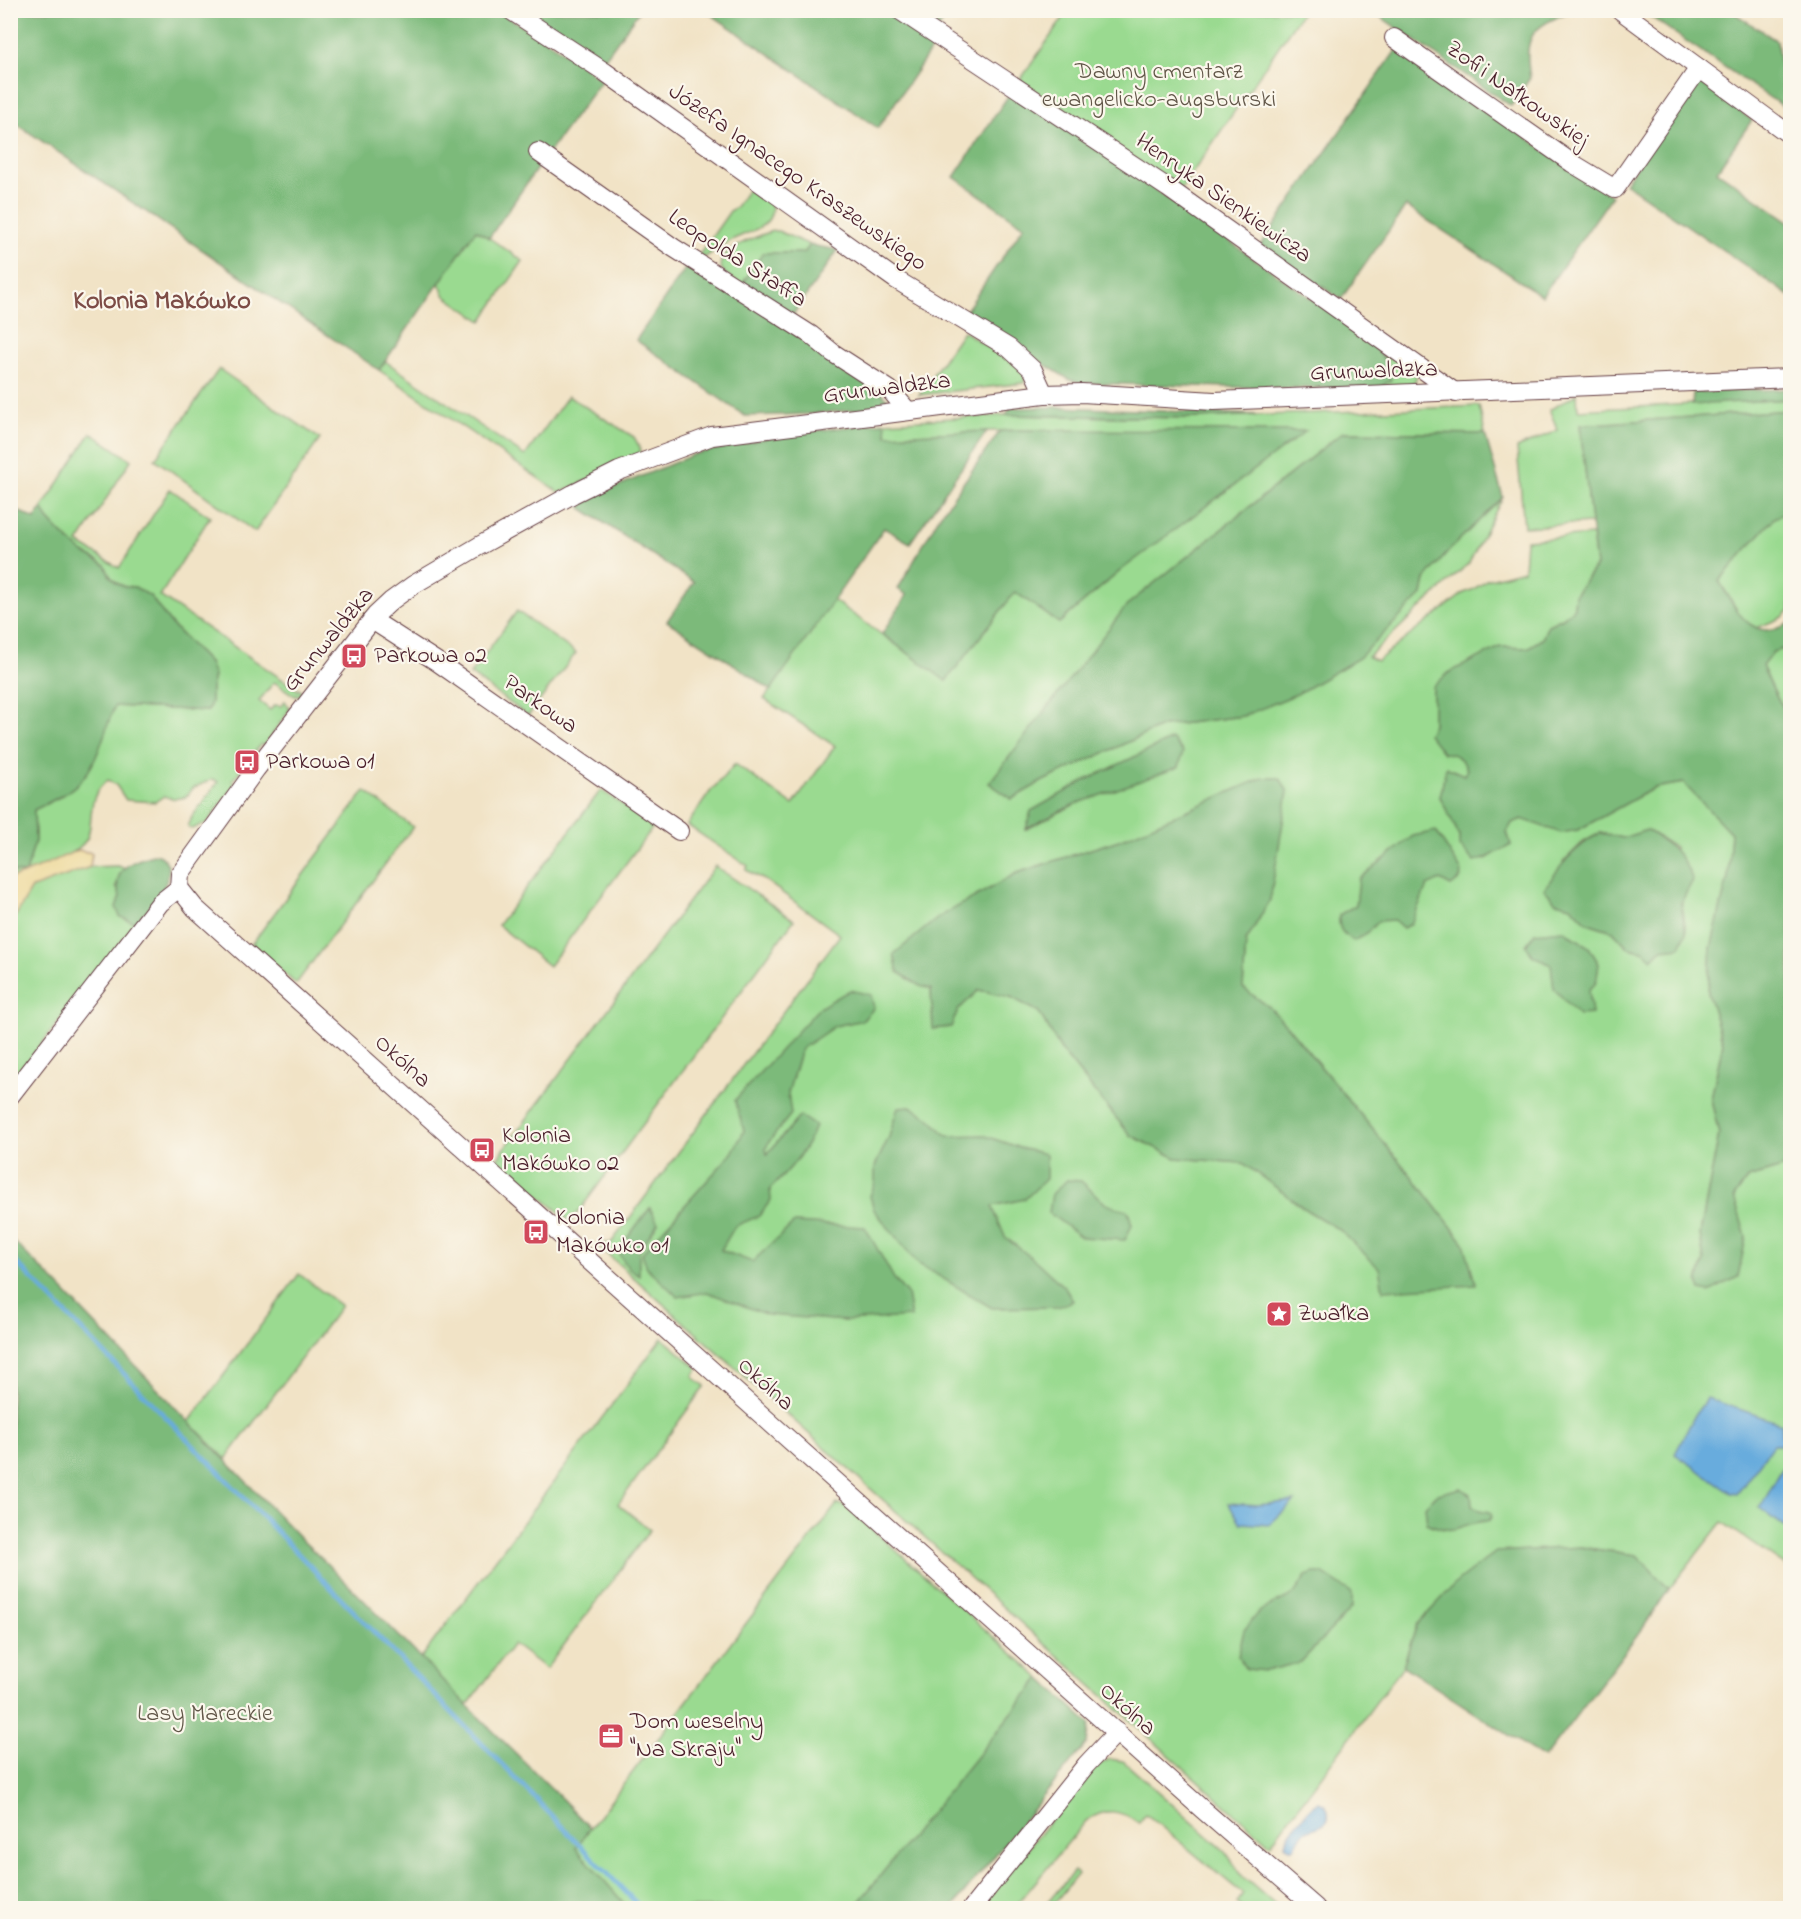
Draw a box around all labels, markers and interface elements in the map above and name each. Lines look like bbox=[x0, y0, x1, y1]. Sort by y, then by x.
street label: Zofii Nałkowskiej bbox=[1438, 33, 1597, 158]
park label: Dawny cmentarz ewangelicko-augsburski bbox=[1042, 55, 1276, 118]
street label: Józefa Ignacego Kraszewskiego bbox=[660, 75, 934, 281]
street label: Henryka Sienkiewicza bbox=[1127, 125, 1318, 274]
street label: Leopolda Staffa bbox=[660, 201, 814, 317]
district label: Kolonia Makówko bbox=[73, 283, 251, 321]
street label: Grunwaldzka bbox=[1310, 352, 1438, 392]
street label: Grunwaldzka bbox=[821, 364, 953, 414]
street label: Grunwaldzka bbox=[275, 580, 383, 700]
place label: Parkowa 02 bbox=[374, 639, 487, 674]
bus stop icon: Parkowa 02 bbox=[339, 641, 369, 671]
street label: Parkowa bbox=[495, 666, 585, 744]
place label: Parkowa 01 bbox=[266, 745, 375, 780]
bus stop icon: Parkowa 01 bbox=[232, 747, 262, 777]
street label: Okólna bbox=[365, 1027, 439, 1097]
place label: Kolonia Makówko 02 bbox=[502, 1119, 619, 1182]
bus stop icon: Kolonia Makówko 02 bbox=[467, 1135, 497, 1165]
place label: Kolonia Makówko 01 bbox=[556, 1201, 669, 1264]
bus stop icon: Kolonia Makówko 01 bbox=[521, 1217, 551, 1247]
place label: Zwałka bbox=[1298, 1297, 1369, 1332]
place icon: Zwałka bbox=[1264, 1299, 1294, 1329]
street label: Okólna bbox=[728, 1350, 802, 1420]
street label: Okólna bbox=[1090, 1675, 1164, 1745]
park label: Lasy Mareckie bbox=[137, 1697, 273, 1733]
place label: Dom weselny "Na Skraju" bbox=[629, 1705, 763, 1768]
office icon: Dom weselny "Na Skraju" bbox=[596, 1721, 626, 1751]

